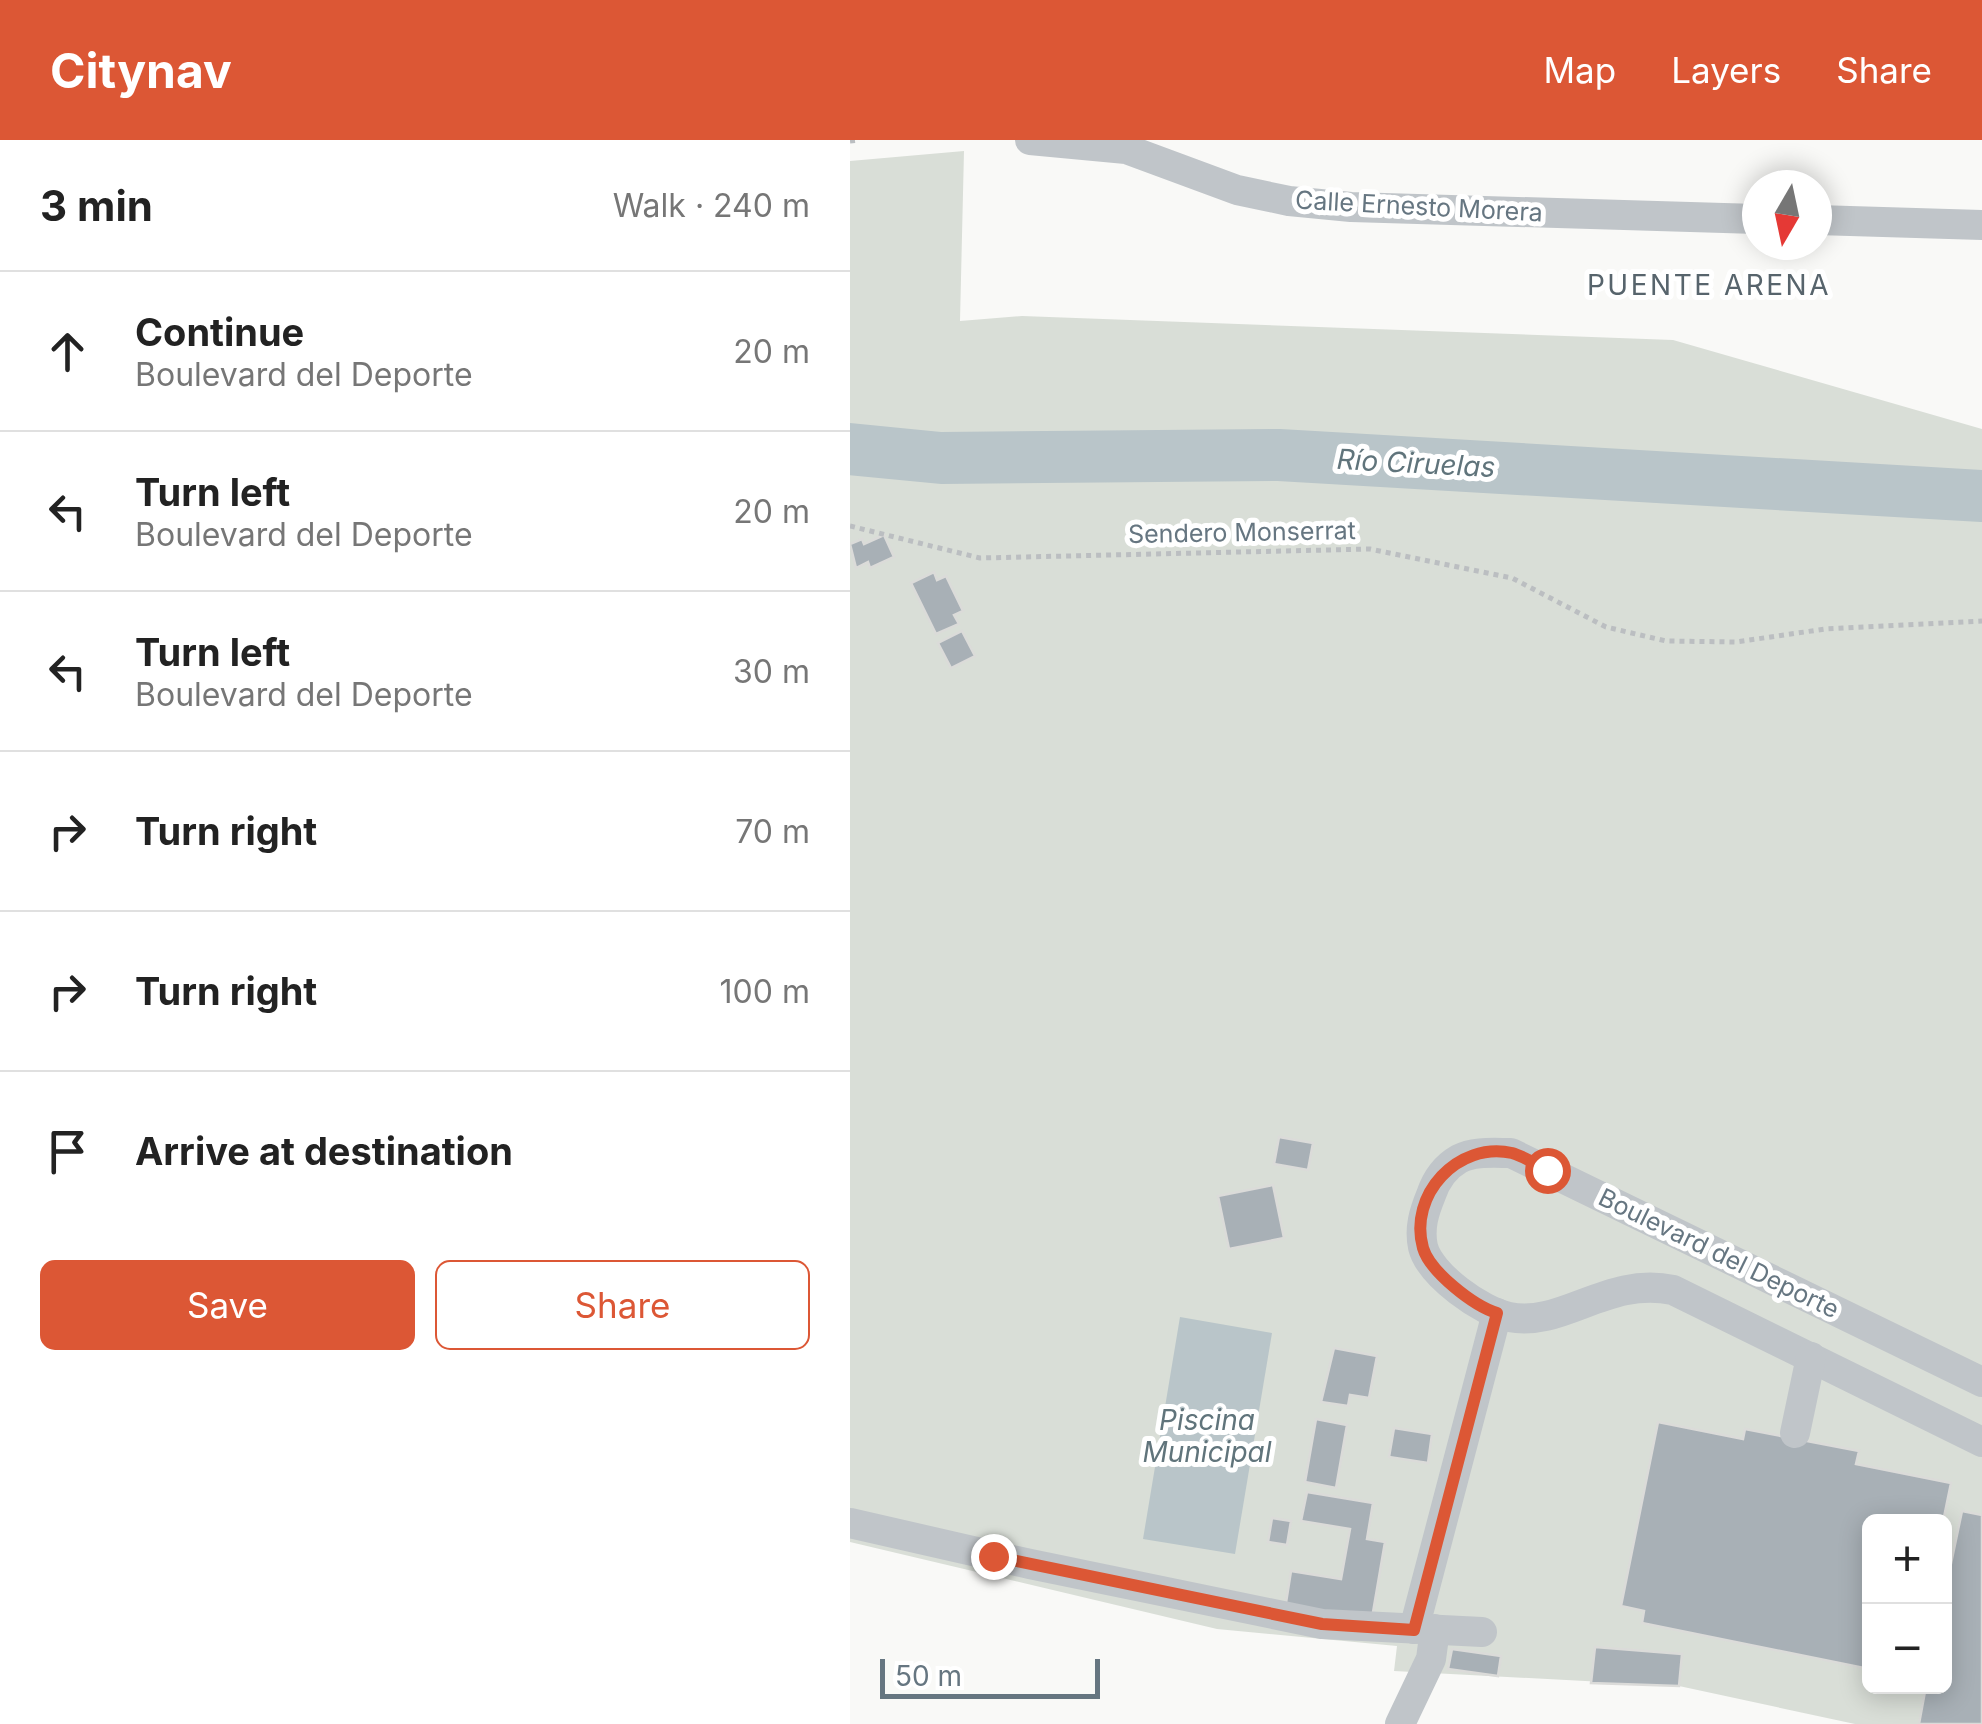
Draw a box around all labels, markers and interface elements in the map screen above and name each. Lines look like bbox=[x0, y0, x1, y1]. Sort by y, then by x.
text: Citynav bbox=[50, 41, 232, 100]
text: Map bbox=[1544, 49, 1616, 91]
text: Layers bbox=[1671, 49, 1781, 91]
text: Share bbox=[1836, 49, 1932, 91]
north arrow bbox=[1742, 170, 1832, 260]
text: 3 min bbox=[40, 180, 153, 231]
street label: Calle Ernesto Morera bbox=[1294, 185, 1544, 227]
text: Walk · 240 m bbox=[613, 186, 810, 225]
district label: PUENTE ARENA bbox=[1587, 268, 1831, 302]
text: Continue bbox=[135, 309, 304, 355]
icon: ahead bbox=[40, 324, 95, 379]
text: 20 m bbox=[733, 332, 810, 371]
text: Boulevard del Deporte bbox=[135, 355, 473, 394]
water label: Río Ciruelas bbox=[1336, 442, 1496, 484]
text: Turn left bbox=[135, 469, 290, 515]
icon: left bbox=[40, 484, 95, 539]
text: 20 m bbox=[733, 492, 810, 531]
text: Boulevard del Deporte bbox=[135, 515, 473, 554]
street label: Sendero Monserrat bbox=[1128, 515, 1356, 549]
text: Turn left bbox=[135, 629, 290, 675]
icon: left bbox=[40, 644, 95, 699]
text: 30 m bbox=[733, 652, 810, 691]
text: Boulevard del Deporte bbox=[135, 675, 473, 714]
icon: right bbox=[40, 804, 95, 859]
text: Turn right bbox=[135, 808, 317, 854]
text: 70 m bbox=[735, 812, 810, 851]
icon: right bbox=[40, 964, 95, 1019]
text: Turn right bbox=[135, 968, 317, 1014]
text: 100 m bbox=[720, 972, 810, 1011]
icon: arrive bbox=[40, 1124, 95, 1179]
text: Arrive at destination bbox=[135, 1128, 513, 1174]
route start bbox=[1525, 1148, 1571, 1194]
street label: Boulevard del Deporte bbox=[1594, 1182, 1844, 1324]
button: Save bbox=[40, 1260, 415, 1350]
button: Share bbox=[435, 1260, 810, 1350]
water label: Piscina Municipal bbox=[1142, 1403, 1272, 1469]
map controls bbox=[1862, 1514, 1952, 1694]
button: + bbox=[1862, 1514, 1952, 1604]
route end bbox=[971, 1534, 1017, 1580]
button: − bbox=[1862, 1604, 1952, 1694]
scale bar bbox=[880, 1654, 1100, 1698]
text: 50 m bbox=[895, 1659, 962, 1693]

